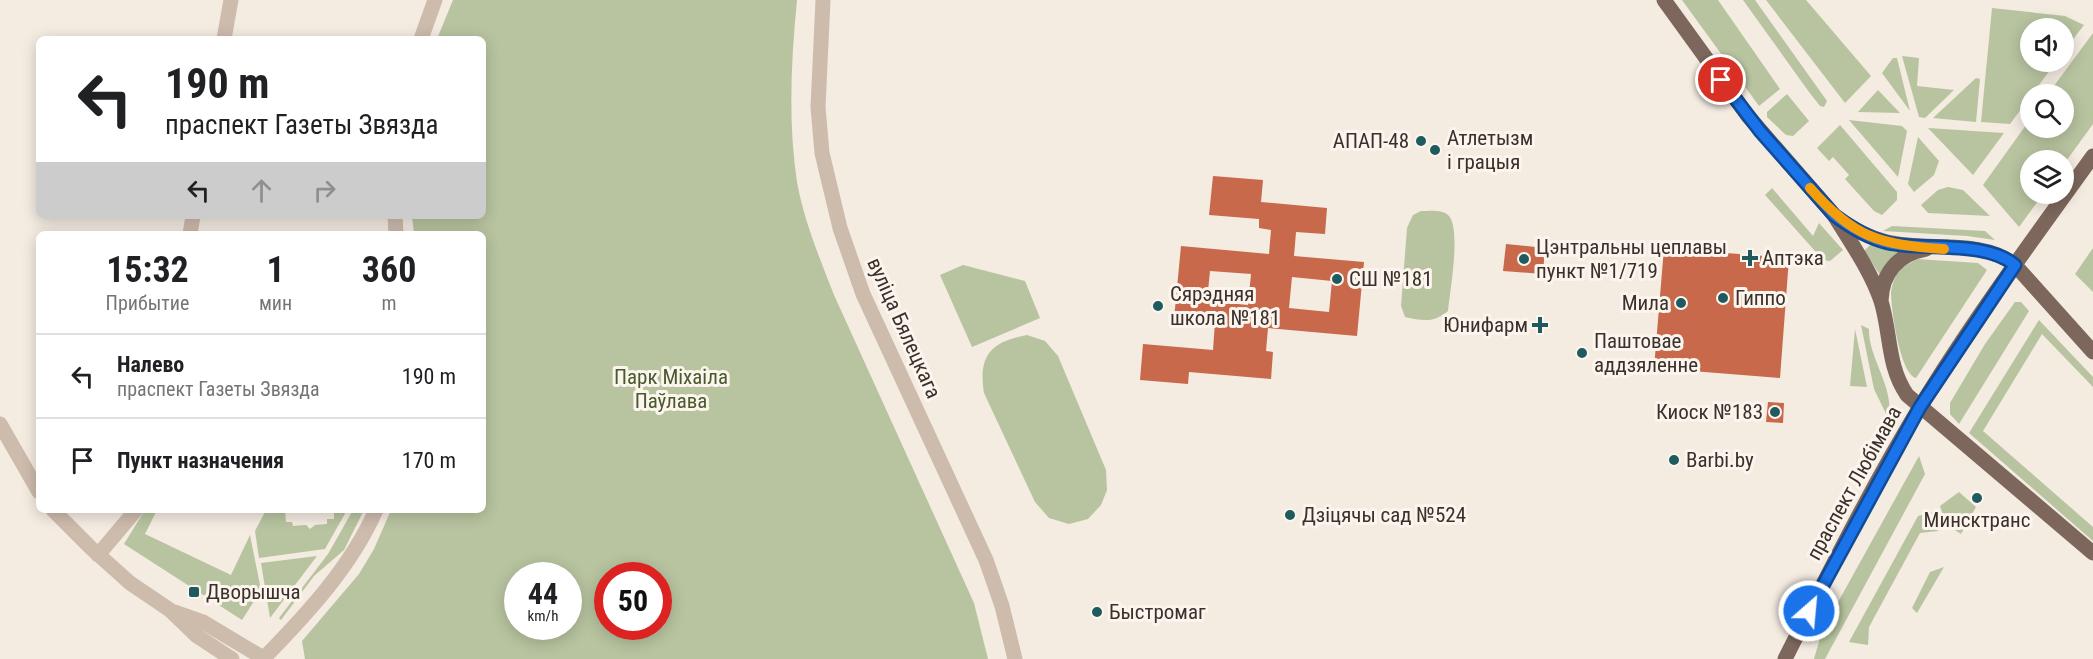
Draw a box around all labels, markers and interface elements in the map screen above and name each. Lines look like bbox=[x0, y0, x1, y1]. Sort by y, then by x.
map controls bbox=[2020, 18, 2074, 204]
button: sound bbox=[2020, 18, 2074, 72]
pin bbox=[1695, 54, 1746, 105]
text: 190 m bbox=[165, 59, 270, 108]
icon: left bbox=[66, 60, 144, 138]
icon: arrive bbox=[1704, 63, 1737, 96]
button: search bbox=[2020, 84, 2074, 138]
text: праспект Газеты Звязда bbox=[165, 109, 439, 141]
place label: Атлетызм і грацыя bbox=[1447, 126, 1533, 174]
place label: АПАП-48 bbox=[1333, 129, 1409, 153]
marker: АПАП-48 bbox=[1414, 134, 1428, 148]
marker: Атлетызм і грацыя bbox=[1428, 143, 1442, 157]
button: layers bbox=[2020, 150, 2074, 204]
icon: left bbox=[182, 174, 215, 207]
icon: ahead bbox=[245, 174, 278, 207]
icon: right bbox=[308, 174, 341, 207]
place label: Цэнтральны цеплавы пункт №1/719 bbox=[1536, 235, 1727, 283]
place label: Аптэка bbox=[1762, 246, 1824, 270]
text: 15:32 bbox=[106, 249, 189, 291]
text: 1 bbox=[266, 249, 285, 291]
text: 360 bbox=[362, 249, 416, 291]
marker: Аптэка bbox=[1743, 251, 1757, 265]
marker: Цэнтральны цеплавы пункт №1/719 bbox=[1517, 252, 1531, 266]
street label: вуліца Бялецкага bbox=[862, 254, 946, 402]
place label: СШ №181 bbox=[1349, 267, 1433, 291]
marker: СШ №181 bbox=[1330, 272, 1344, 286]
place label: Сярэдняя школа №181 bbox=[1170, 282, 1280, 330]
place label: Гиппо bbox=[1735, 286, 1786, 310]
text: Прибытие bbox=[106, 291, 189, 315]
text: мин bbox=[259, 291, 292, 315]
text: m bbox=[382, 291, 397, 315]
place label: Мила bbox=[1622, 291, 1669, 315]
marker: Гиппо bbox=[1716, 291, 1730, 305]
marker: Мила bbox=[1674, 296, 1688, 310]
marker: Сярэдняя школа №181 bbox=[1151, 299, 1165, 313]
place label: Юнифарм bbox=[1443, 313, 1528, 337]
marker: Юнифарм bbox=[1533, 318, 1547, 332]
place label: Паштовае аддзяленне bbox=[1594, 329, 1698, 377]
marker: Паштовае аддзяленне bbox=[1575, 346, 1589, 360]
text: Налево bbox=[117, 352, 184, 377]
icon: left bbox=[66, 360, 99, 393]
text: 190 m bbox=[402, 364, 456, 389]
park label: Парк Міхаіла Паўлава bbox=[614, 365, 728, 413]
text: праспект Газеты Звязда bbox=[117, 377, 320, 401]
place label: Киоск №183 bbox=[1656, 400, 1763, 424]
street label: праспект Любімава bbox=[1802, 402, 1906, 564]
marker: Киоск №183 bbox=[1768, 405, 1782, 419]
icon: arrive bbox=[66, 444, 99, 477]
text: Пункт назначения bbox=[117, 448, 284, 473]
text: 170 m bbox=[402, 448, 456, 473]
place label: Barbi.by bbox=[1686, 448, 1754, 472]
marker: Barbi.by bbox=[1667, 453, 1681, 467]
marker: Минсктранс bbox=[1970, 491, 1984, 505]
place label: Дзіцячы сад №524 bbox=[1302, 503, 1466, 527]
marker: Дзіцячы сад №524 bbox=[1283, 508, 1297, 522]
place label: Минсктранс bbox=[1924, 508, 2030, 532]
speed limit sign: 50 bbox=[594, 562, 672, 640]
text: 44 bbox=[528, 576, 558, 611]
position arrow bbox=[1777, 579, 1841, 643]
place label: Дворышча bbox=[206, 580, 301, 604]
marker: Дворышча bbox=[187, 585, 201, 599]
place label: Быстромаг bbox=[1109, 600, 1206, 624]
marker: Быстромаг bbox=[1090, 605, 1104, 619]
text: km/h bbox=[528, 607, 558, 625]

